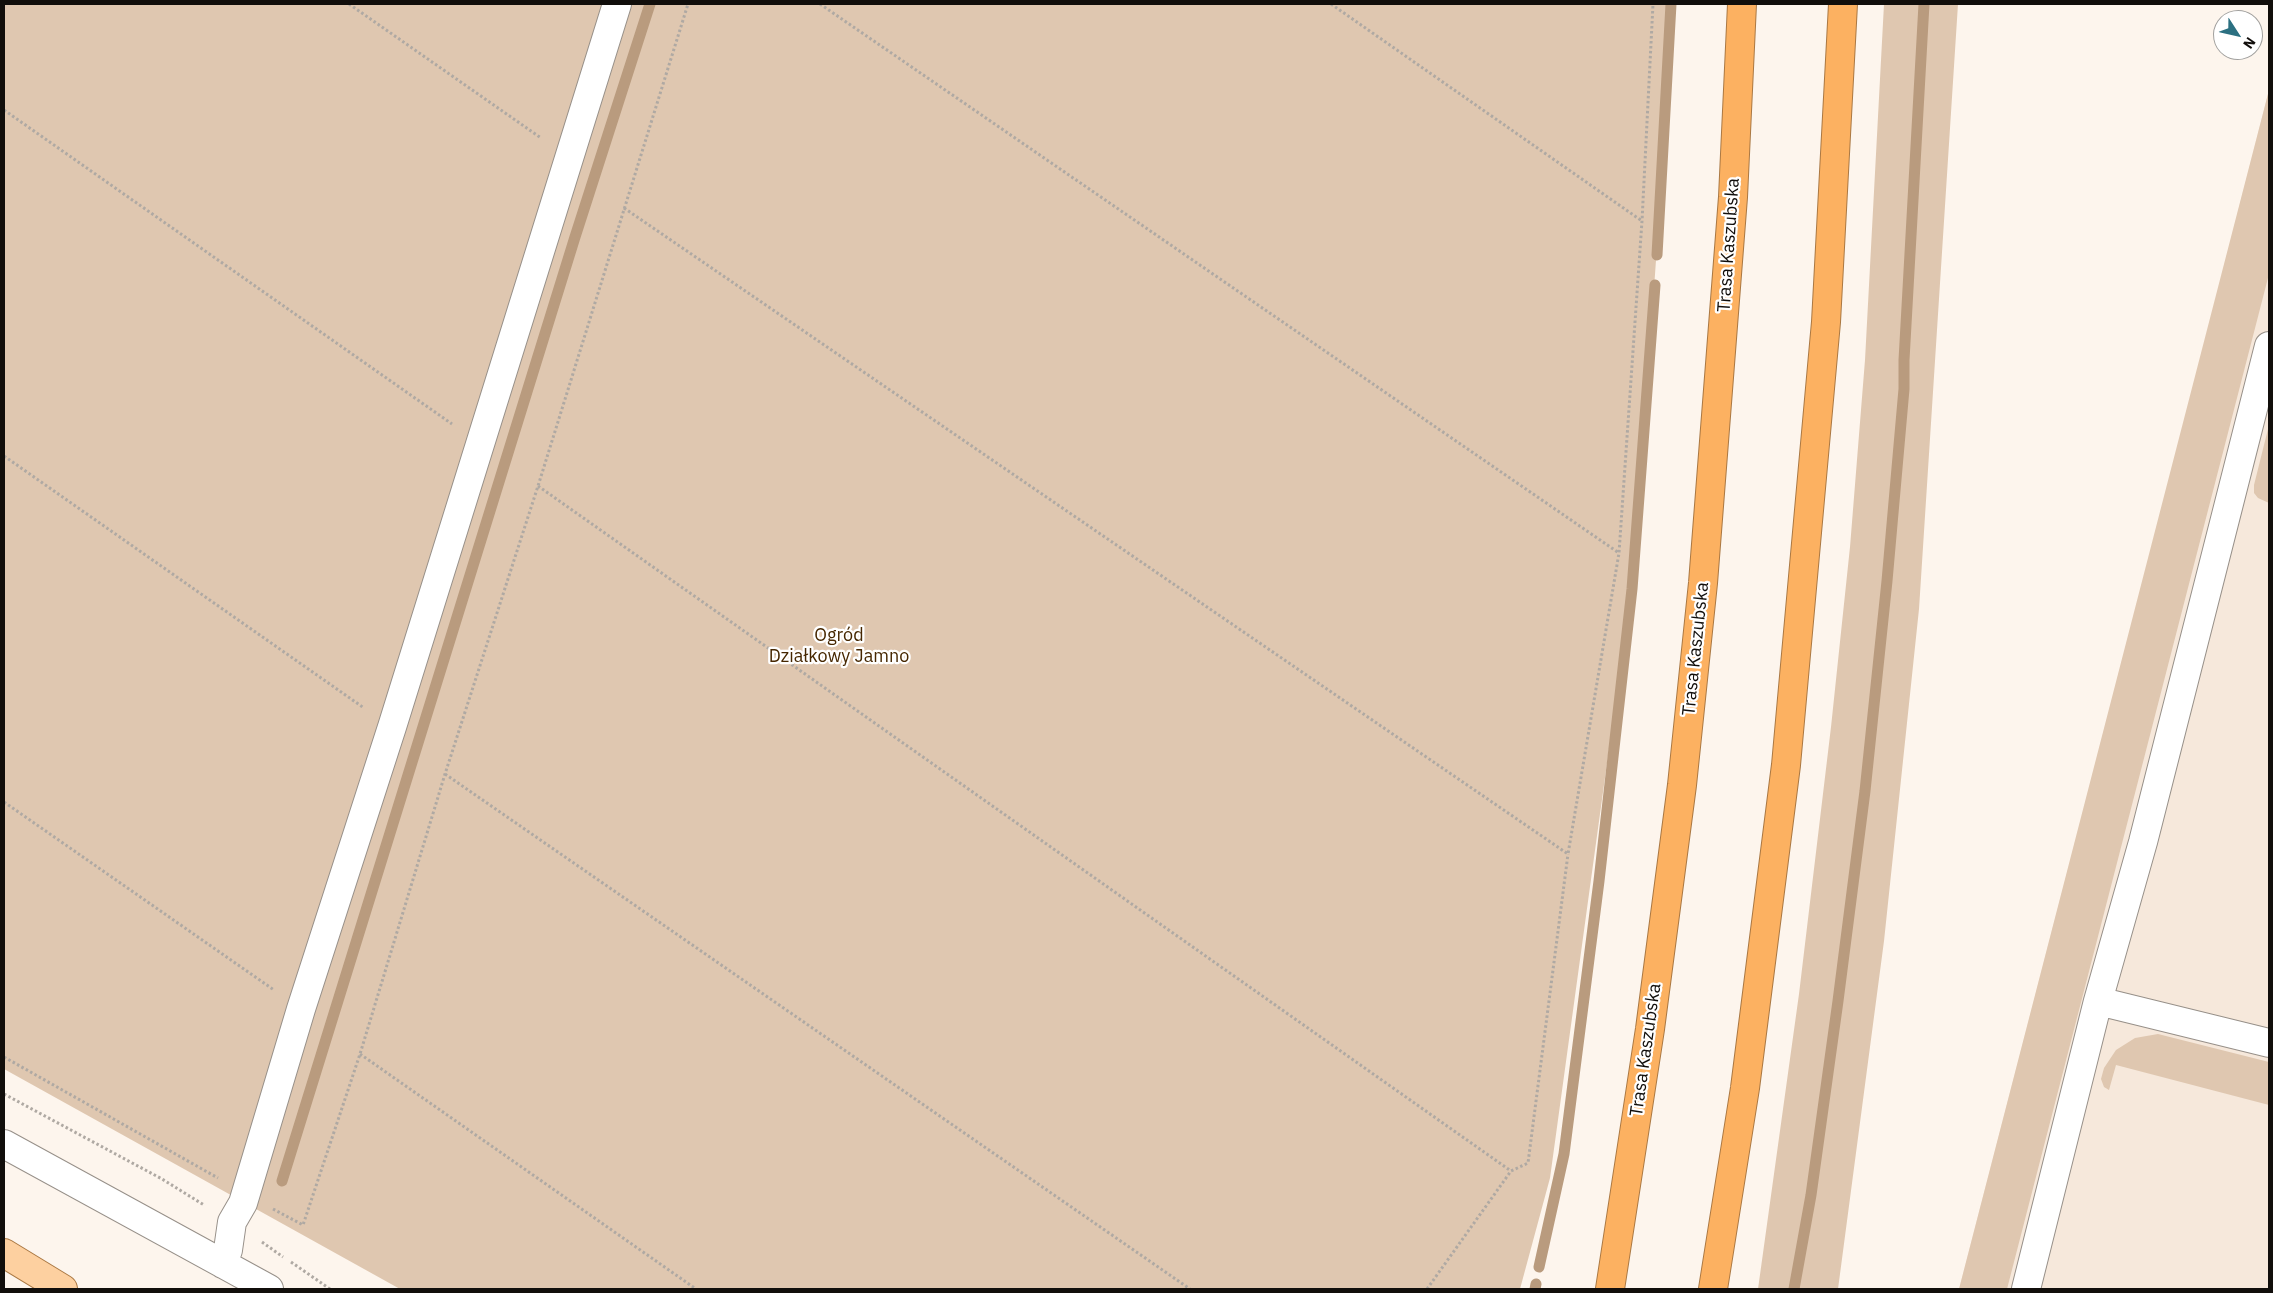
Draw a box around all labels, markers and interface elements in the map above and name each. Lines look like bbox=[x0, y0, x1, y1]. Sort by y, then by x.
north arrow bbox=[2213, 10, 2263, 60]
text: N bbox=[2239, 34, 2260, 52]
street label: Trasa Kaszubska bbox=[1714, 177, 1744, 313]
street label: Trasa Kaszubska bbox=[1678, 581, 1714, 717]
park label: Ogród Działkowy Jamno bbox=[769, 625, 909, 668]
street label: Trasa Kaszubska bbox=[1626, 982, 1666, 1118]

